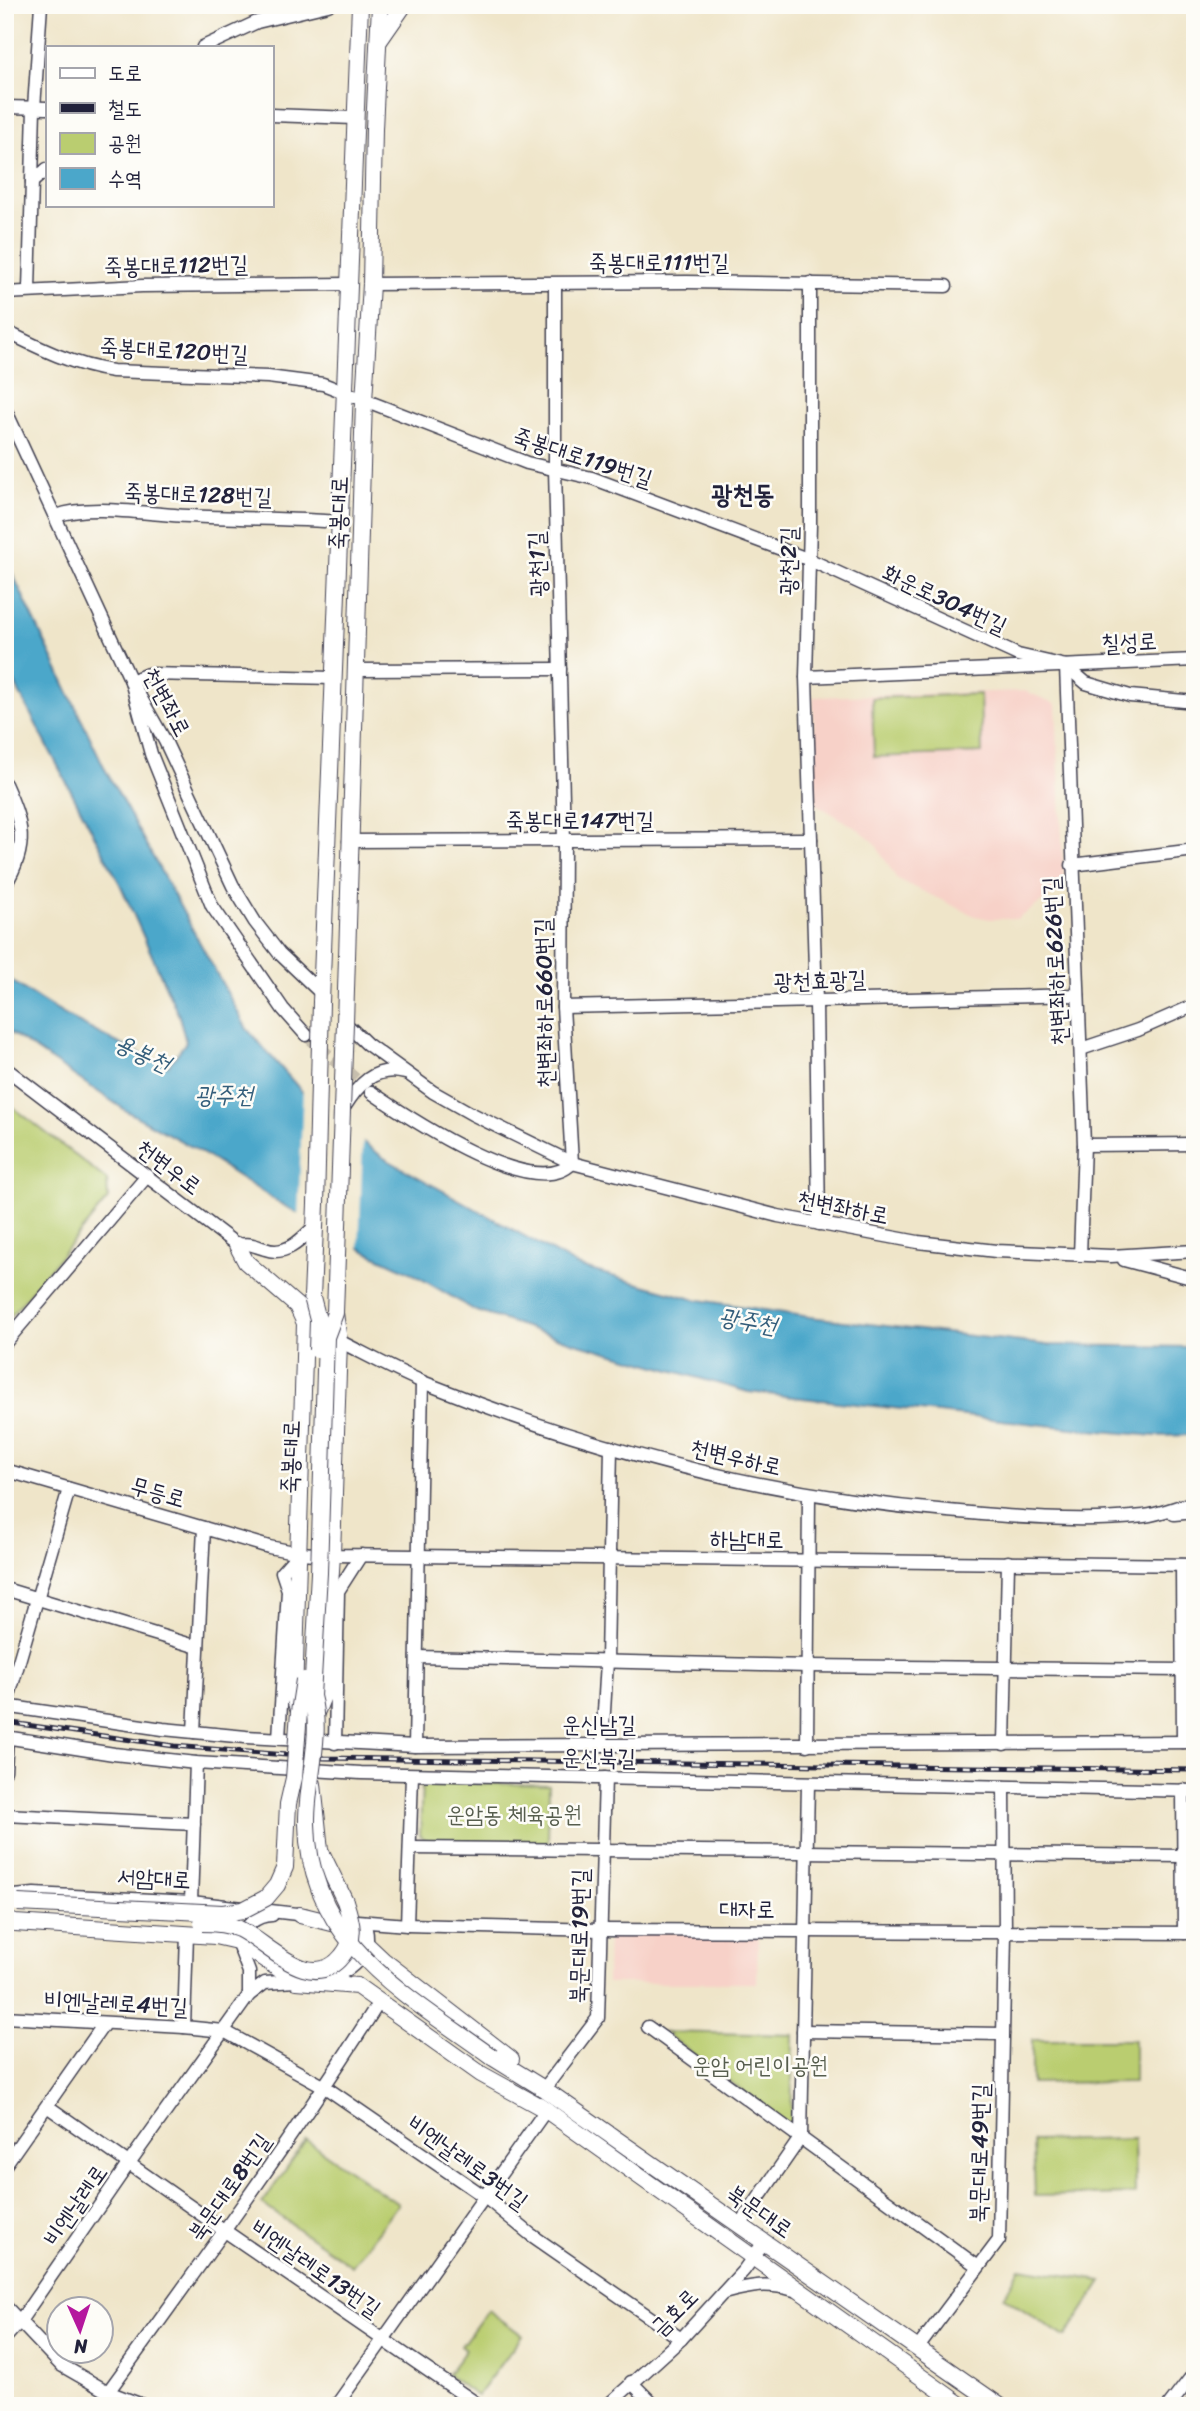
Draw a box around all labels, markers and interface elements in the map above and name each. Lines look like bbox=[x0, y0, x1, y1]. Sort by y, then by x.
legend bbox=[46, 46, 273, 206]
text: 도로 bbox=[108, 54, 142, 92]
text: 철도 bbox=[108, 90, 142, 128]
text: 공원 bbox=[108, 124, 142, 162]
text: 수역 bbox=[108, 160, 142, 198]
street label: 죽봉대로111번길 bbox=[589, 242, 729, 283]
street label: 죽봉대로112번길 bbox=[104, 244, 248, 287]
street label: 죽봉대로120번길 bbox=[99, 326, 249, 375]
street label: 죽봉대로119번길 bbox=[508, 416, 658, 499]
street label: 죽봉대로128번길 bbox=[123, 471, 273, 518]
district label: 광천동 bbox=[712, 471, 774, 517]
street label: 죽봉대로 bbox=[317, 475, 360, 551]
street label: 광천2길 bbox=[767, 526, 810, 596]
street label: 광천1길 bbox=[516, 531, 559, 597]
street label: 화운로304번길 bbox=[875, 553, 1014, 646]
street label: 칠성로 bbox=[1100, 621, 1158, 664]
street label: 천변좌로 bbox=[131, 660, 202, 745]
street label: 죽봉대로147번길 bbox=[506, 800, 654, 841]
street label: 천변좌하로626번길 bbox=[1031, 876, 1080, 1046]
street label: 천변좌하로660번길 bbox=[523, 918, 566, 1088]
street label: 광천효광길 bbox=[773, 958, 867, 1003]
water label: 용봉천 bbox=[108, 1022, 181, 1085]
water label: 광주천 bbox=[195, 1074, 256, 1116]
street label: 천변우로 bbox=[127, 1129, 211, 1206]
street label: 천변좌하로 bbox=[794, 1179, 892, 1236]
water label: 광주천 bbox=[716, 1295, 783, 1347]
street label: 죽봉대로 bbox=[269, 1419, 312, 1495]
street label: 천변우하로 bbox=[686, 1427, 786, 1488]
street label: 무등로 bbox=[126, 1465, 190, 1520]
street label: 하남대로 bbox=[710, 1518, 784, 1561]
street label: 운신남길 bbox=[562, 1704, 636, 1745]
street label: 운신북길 bbox=[562, 1736, 636, 1779]
park label: 운암동 체육공원 bbox=[446, 1794, 582, 1835]
street label: 서암대로 bbox=[116, 1856, 192, 1901]
street label: 북문대로19번길 bbox=[558, 1868, 601, 2004]
street label: 대자로 bbox=[719, 1889, 775, 1930]
street label: 비엔날레로4번길 bbox=[43, 1979, 189, 2028]
park label: 운암 어린이공원 bbox=[692, 2045, 828, 2086]
street label: 북문대로49번길 bbox=[958, 2083, 1001, 2223]
street label: 비엔날레로3번길 bbox=[398, 2104, 537, 2221]
street label: 북문대로8번길 bbox=[177, 2124, 282, 2250]
street label: 비엔날레로 bbox=[32, 2156, 119, 2255]
street label: 북문대로 bbox=[718, 2173, 802, 2249]
street label: 비엔날레로13번길 bbox=[242, 2208, 390, 2329]
street label: 금호로 bbox=[640, 2278, 708, 2346]
north arrow bbox=[46, 2296, 116, 2366]
text: N bbox=[73, 2330, 89, 2363]

